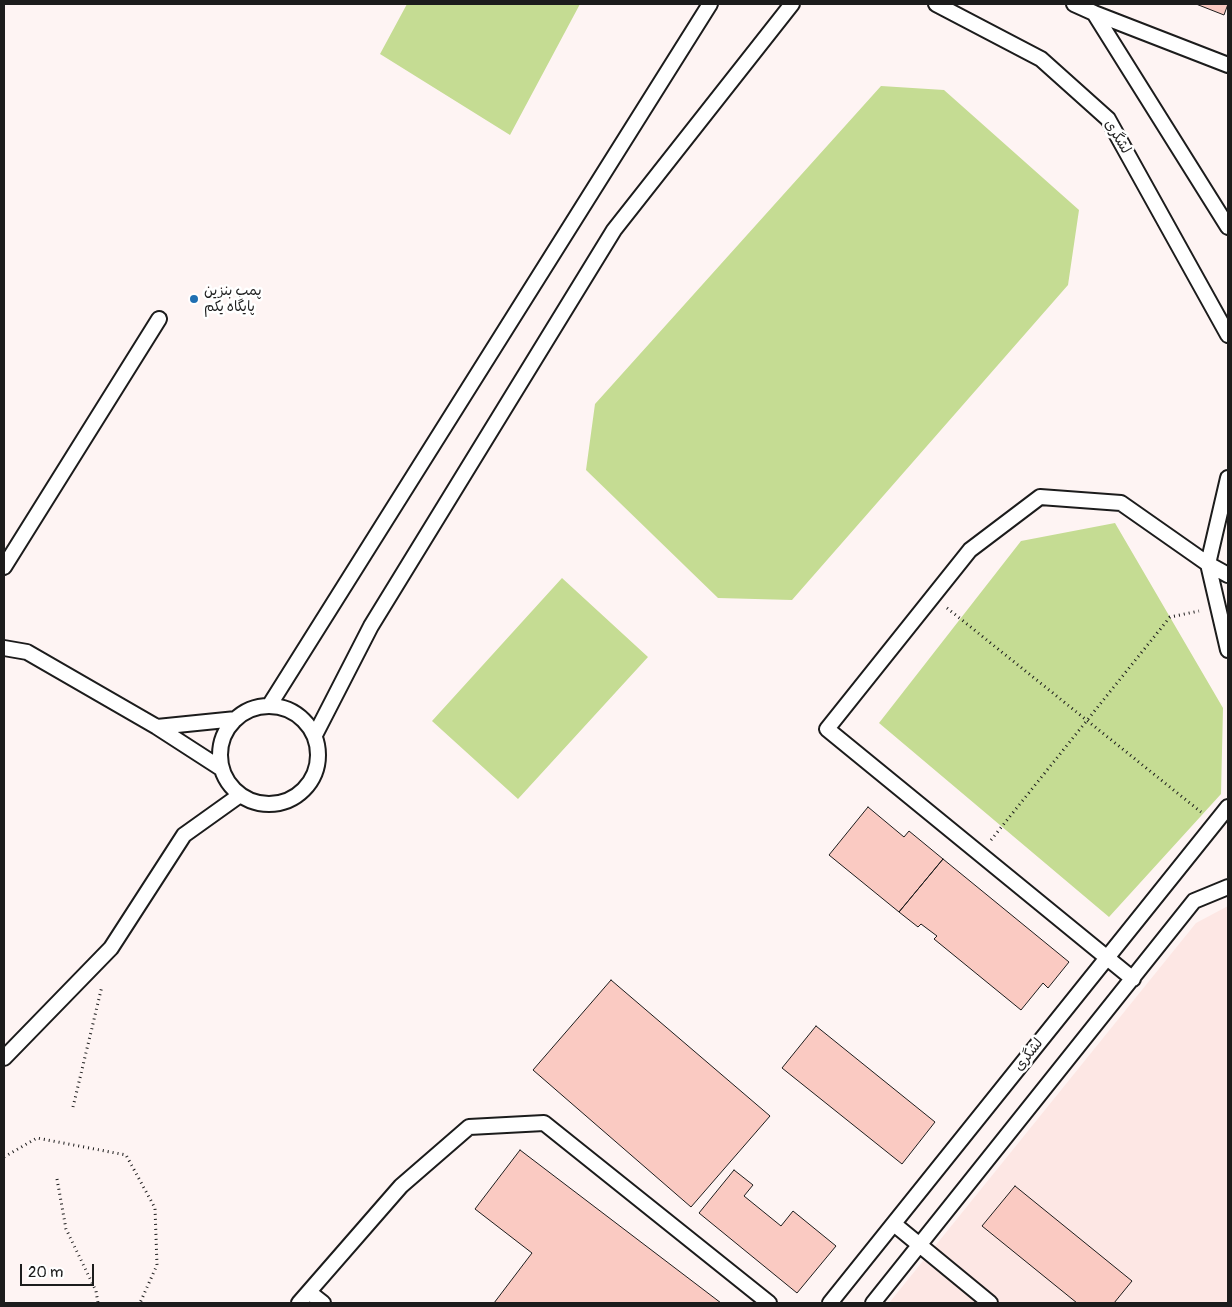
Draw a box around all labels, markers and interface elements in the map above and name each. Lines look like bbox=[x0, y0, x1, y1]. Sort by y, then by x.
street label: لشگری bbox=[1100, 117, 1134, 157]
place label: پمپ بنزين پايگاه يكم bbox=[204, 283, 261, 316]
marker: پمپ بنزين پايگاه يكم bbox=[188, 293, 200, 305]
street label: لشگری bbox=[1011, 1035, 1047, 1075]
scale bar bbox=[22, 1254, 96, 1286]
text: 20 m bbox=[28, 1263, 63, 1282]

